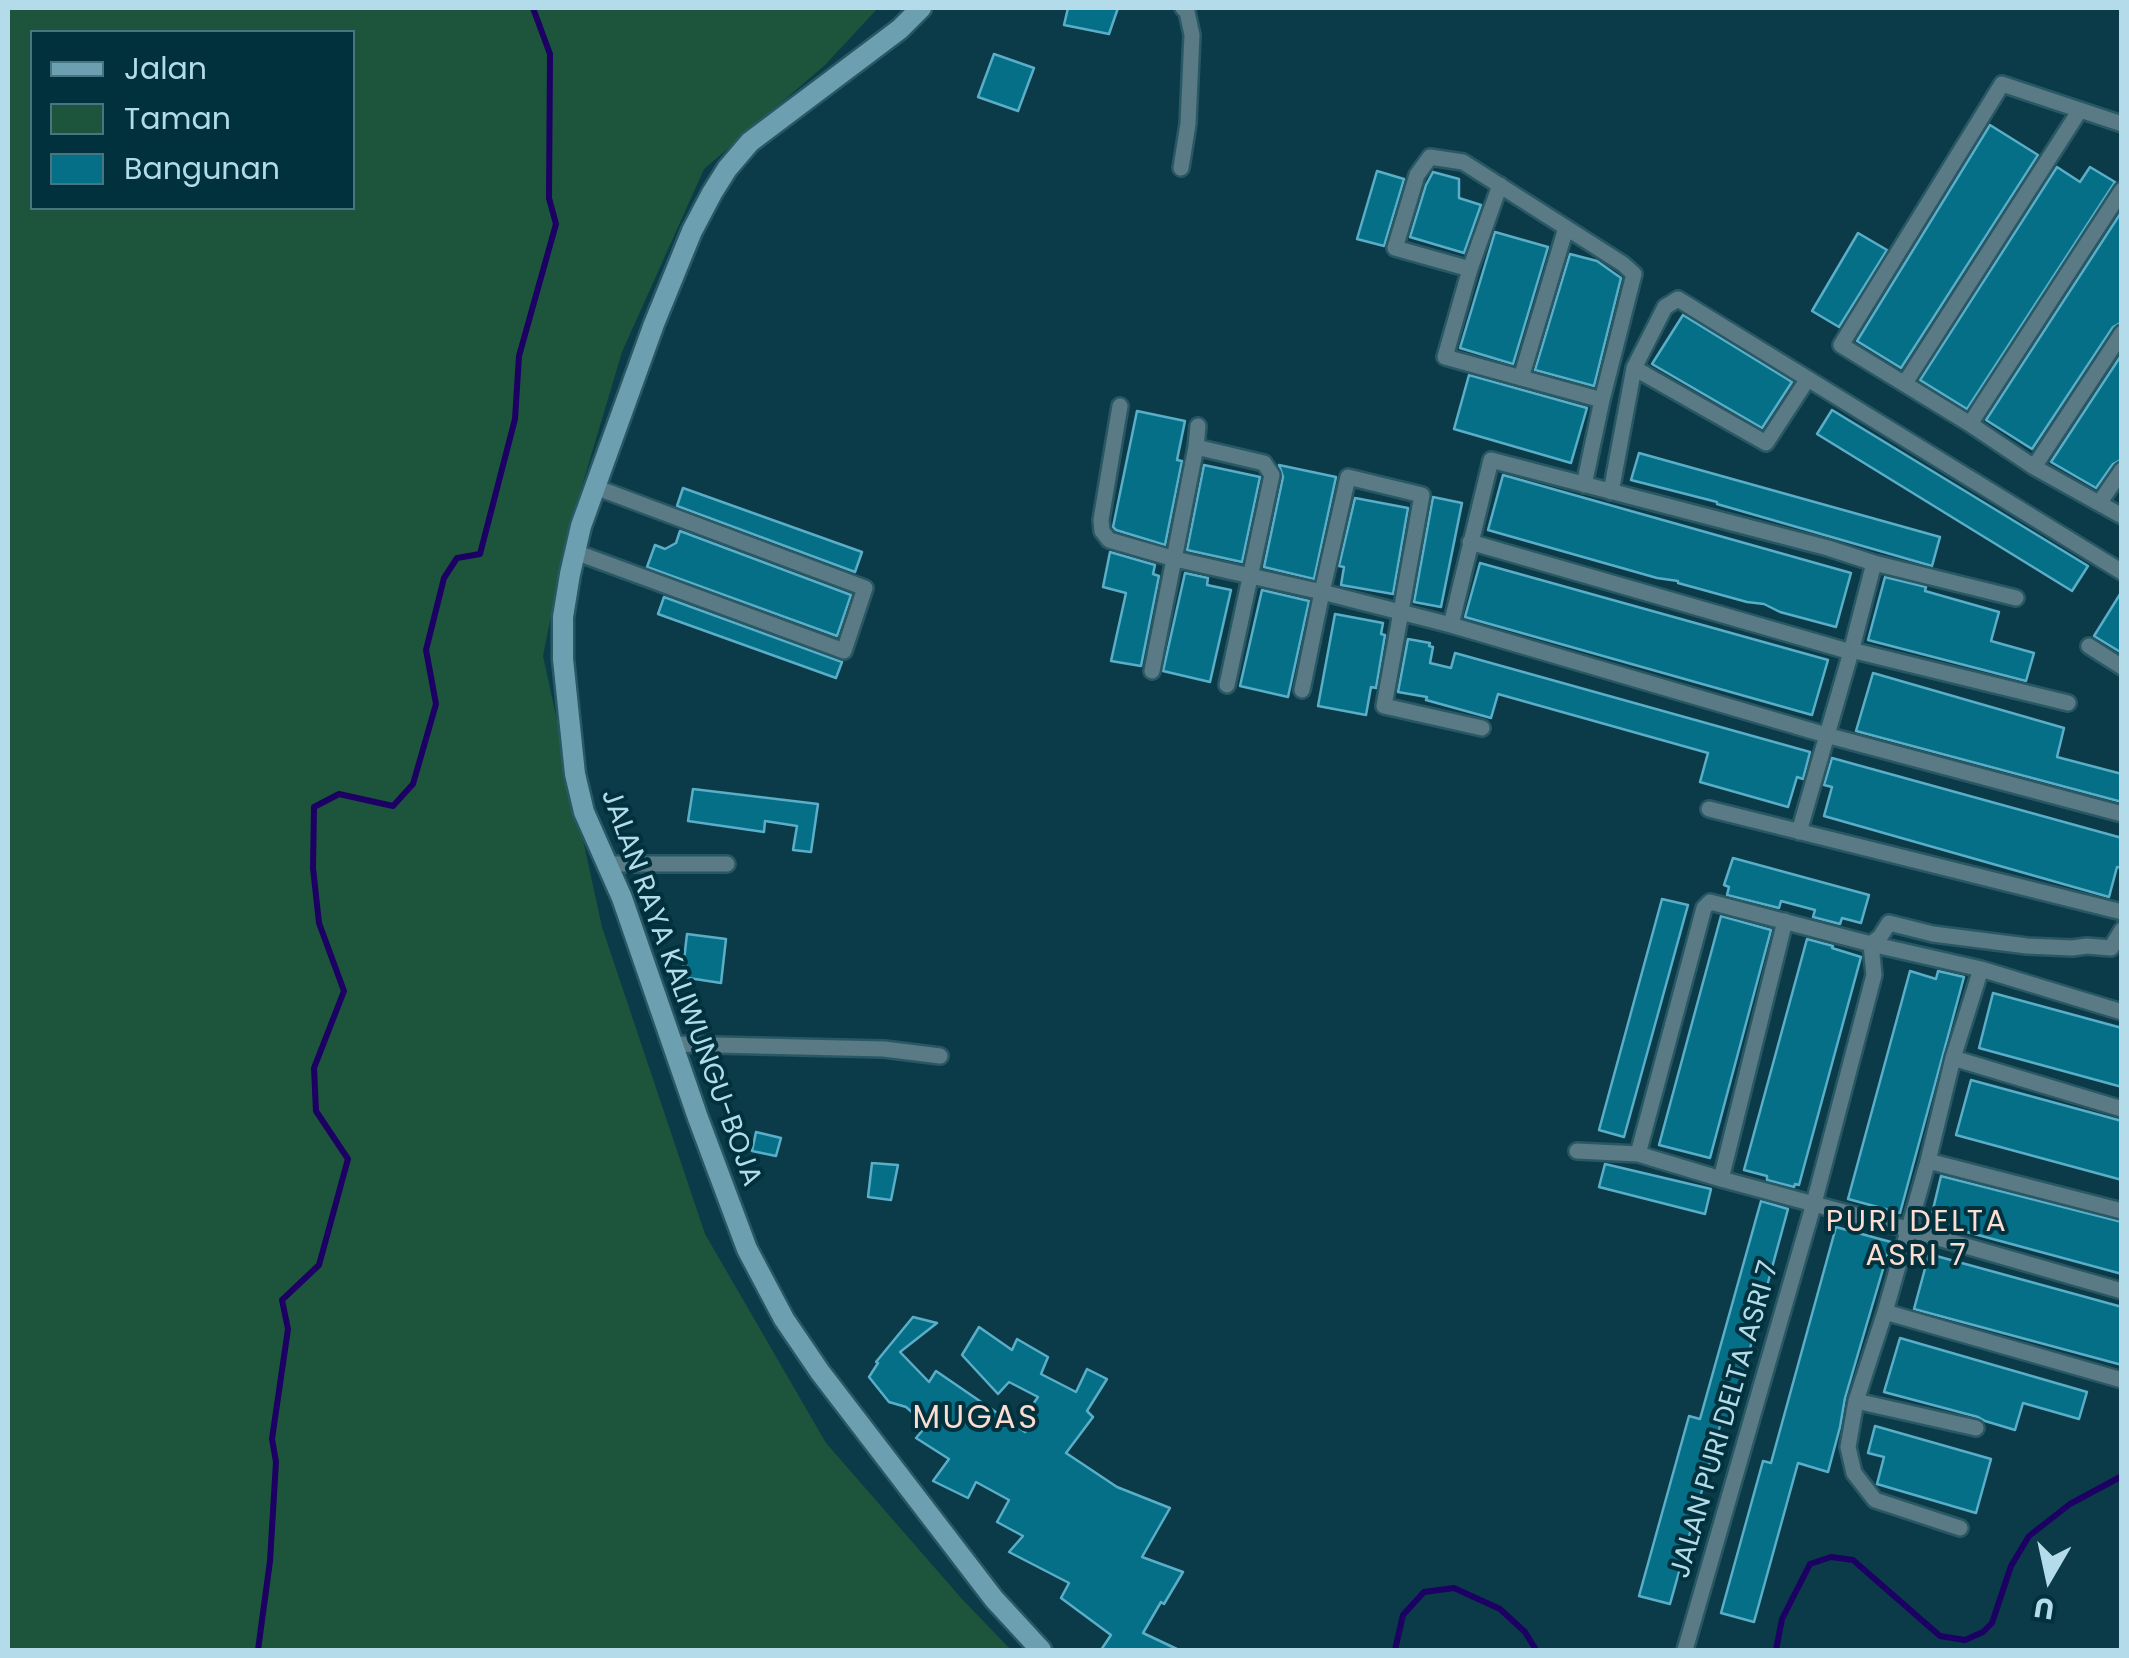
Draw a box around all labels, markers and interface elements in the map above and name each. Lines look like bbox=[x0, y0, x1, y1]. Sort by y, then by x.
legend bbox=[30, 30, 355, 210]
text: Jalan bbox=[124, 47, 207, 90]
text: Taman bbox=[124, 97, 231, 140]
text: Bangunan bbox=[124, 147, 280, 190]
street label: JALAN RAYA KALIWUNGU-BOJA bbox=[592, 785, 768, 1191]
district label: PURI DELTA ASRI 7 bbox=[1826, 1205, 2008, 1276]
street label: JALAN PURI DELTA ASRI 7 bbox=[1665, 1258, 1787, 1582]
district label: MUGAS bbox=[913, 1401, 1039, 1439]
north arrow bbox=[1999, 1528, 2099, 1628]
text: U bbox=[2031, 1587, 2057, 1629]

